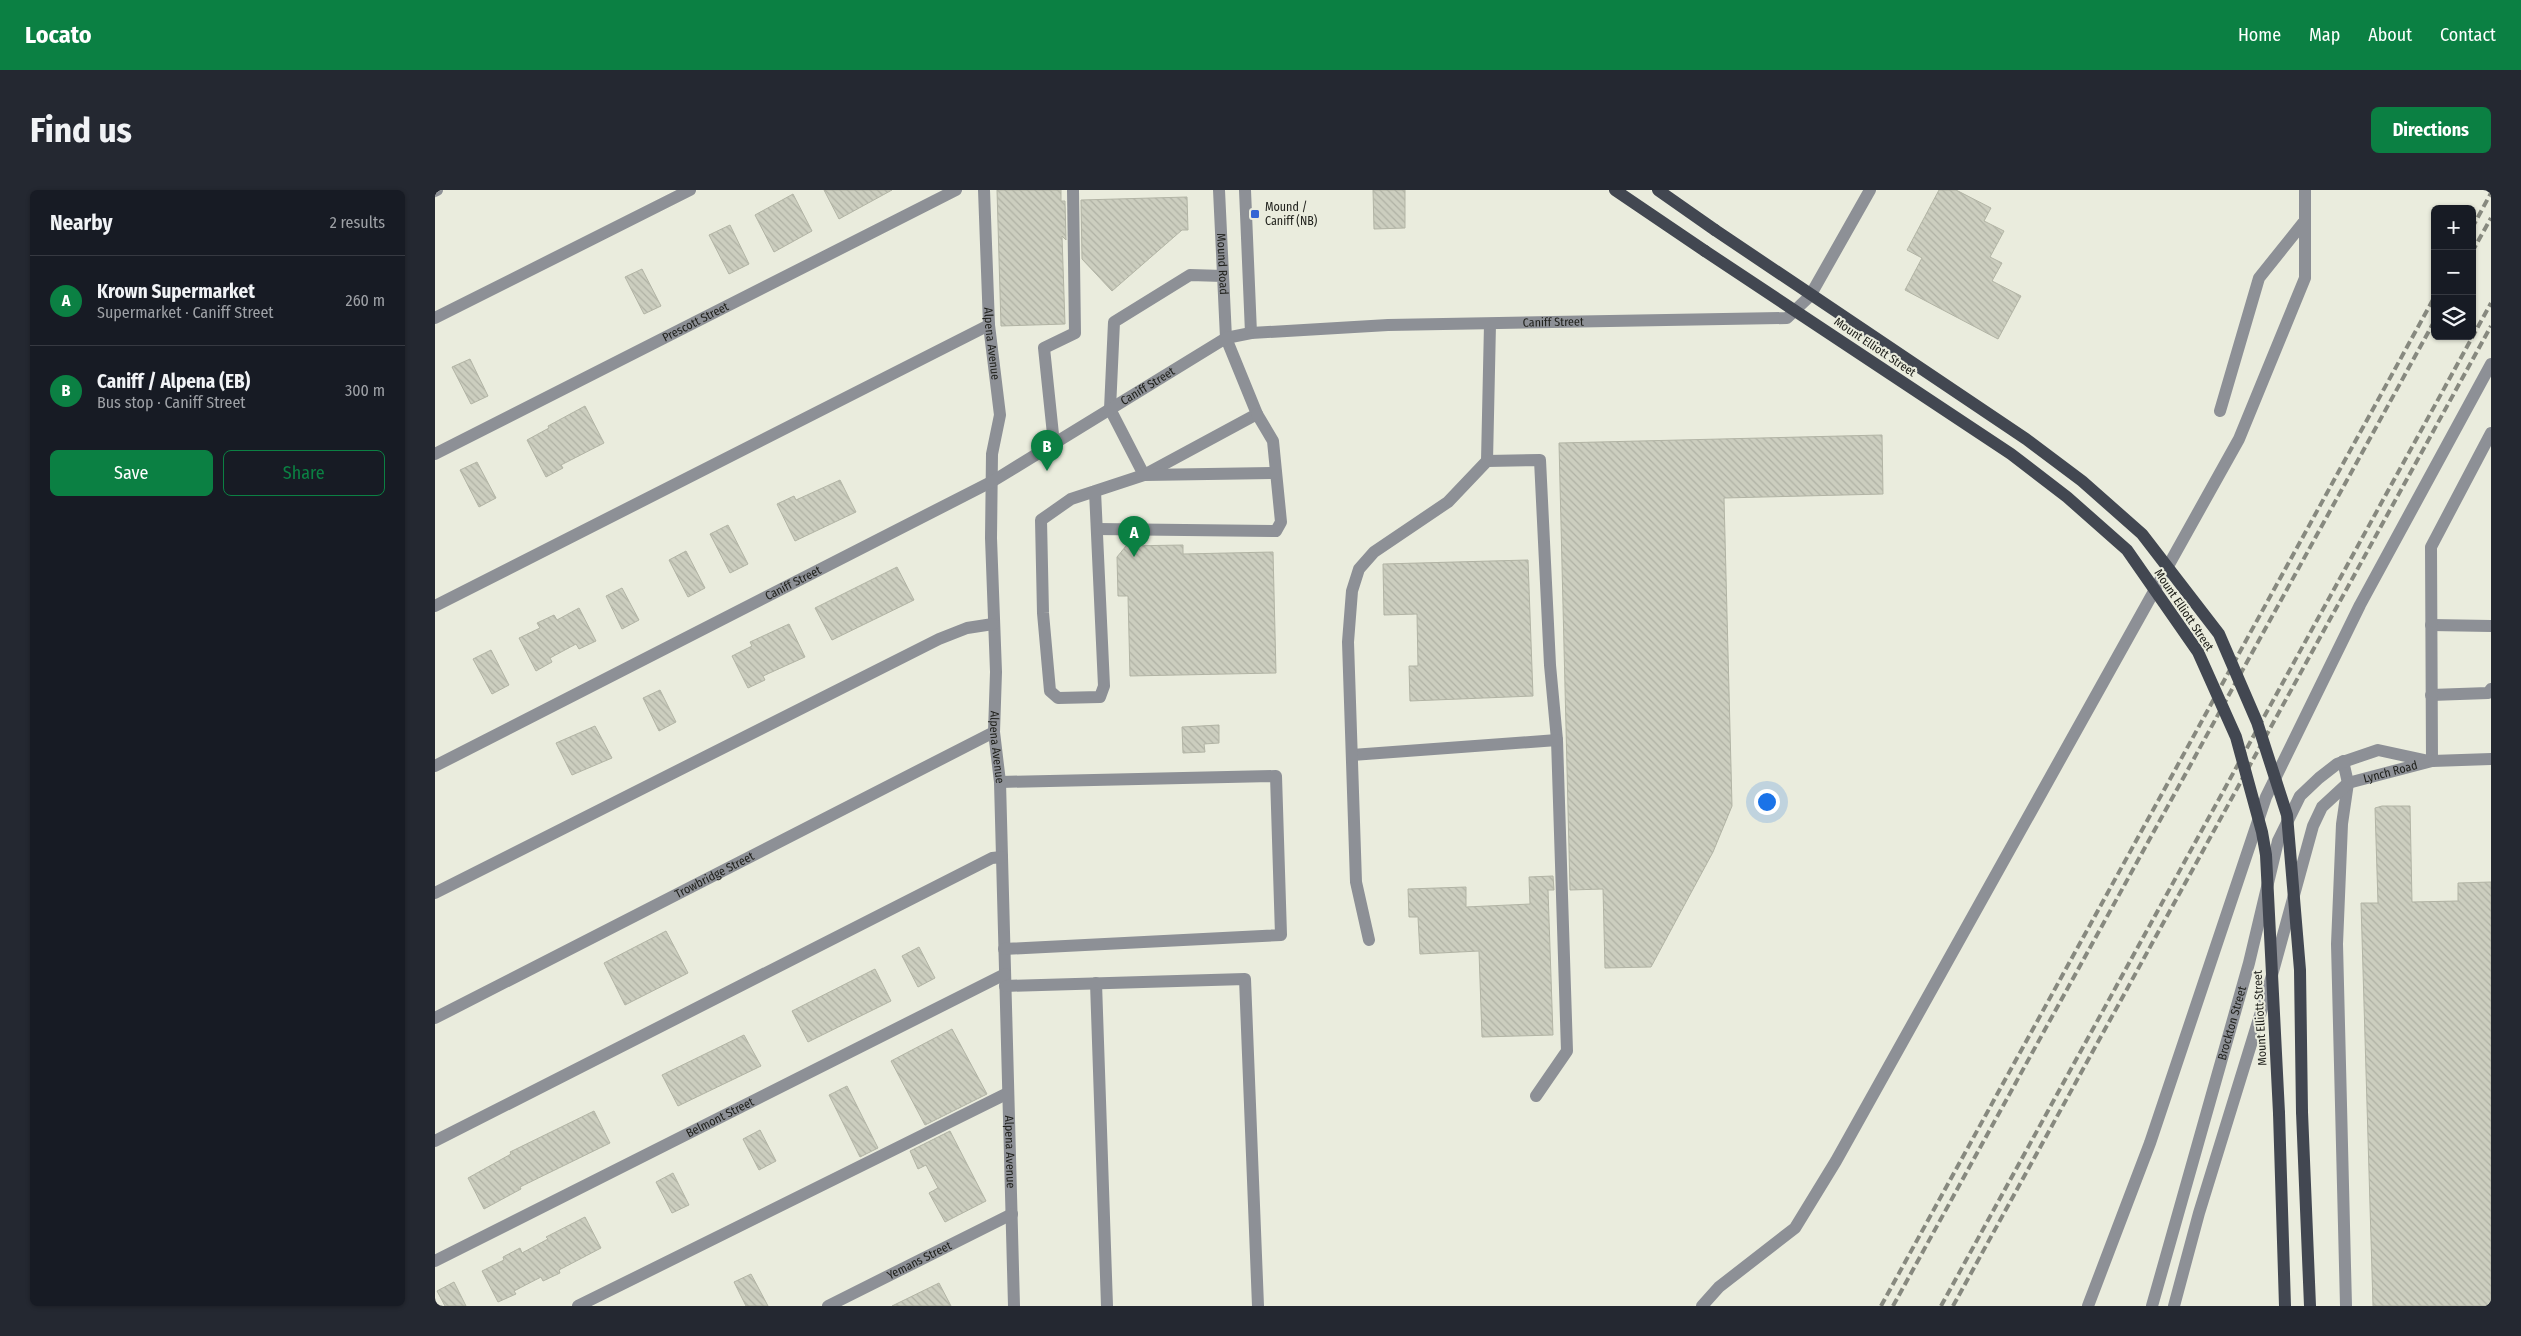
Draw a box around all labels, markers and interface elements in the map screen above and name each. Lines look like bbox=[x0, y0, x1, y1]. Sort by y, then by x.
text: Locato bbox=[25, 21, 91, 49]
text: Home bbox=[2238, 24, 2281, 46]
text: Map bbox=[2309, 24, 2340, 46]
text: About bbox=[2368, 24, 2412, 46]
text: Contact bbox=[2440, 24, 2496, 46]
button: Directions bbox=[2371, 107, 2491, 153]
text: Find us bbox=[30, 109, 132, 151]
place label: Mound / Caniff (NB) bbox=[1265, 200, 1318, 228]
map controls bbox=[2431, 205, 2476, 340]
button: + bbox=[2431, 205, 2476, 250]
marker: Mound / Caniff (NB) bbox=[1249, 208, 1261, 220]
text: Nearby bbox=[50, 210, 112, 236]
text: 2 results bbox=[330, 213, 385, 232]
street label: Mound Road bbox=[1214, 233, 1231, 295]
button: − bbox=[2431, 250, 2476, 295]
text: Krown Supermarket bbox=[97, 280, 255, 303]
text: A bbox=[62, 291, 70, 310]
text: 260 m bbox=[346, 291, 385, 310]
button: layers bbox=[2431, 295, 2476, 340]
street label: Prescott Street bbox=[660, 299, 731, 345]
text: Supermarket · Caniff Street bbox=[97, 303, 274, 322]
street label: Alpena Avenue bbox=[981, 307, 1003, 381]
street label: Mount Elliott Street bbox=[1831, 314, 1919, 380]
street label: Caniff Street bbox=[1523, 315, 1584, 330]
street label: Caniff Street bbox=[1118, 364, 1177, 408]
text: Caniff / Alpena (EB) bbox=[97, 370, 250, 393]
text: B bbox=[62, 381, 70, 400]
text: 300 m bbox=[345, 381, 385, 400]
text: Bus stop · Caniff Street bbox=[97, 393, 246, 412]
pin: B bbox=[1031, 430, 1063, 471]
button: Save bbox=[50, 450, 213, 496]
button: Share bbox=[223, 450, 385, 496]
pin: A bbox=[1118, 516, 1150, 557]
street label: Caniff Street bbox=[763, 563, 823, 603]
street label: Mount Elliott Street bbox=[2151, 566, 2217, 654]
street label: Alpena Avenue bbox=[987, 711, 1007, 784]
street label: Lynch Road bbox=[2362, 758, 2419, 786]
your location bbox=[1754, 789, 1780, 815]
street label: Trowbridge Street bbox=[673, 849, 757, 901]
street label: Mount Elliott Street bbox=[2251, 970, 2269, 1066]
street label: Brockton Street bbox=[2215, 984, 2249, 1062]
street label: Belmont Street bbox=[684, 1095, 756, 1140]
street label: Alpena Avenue bbox=[1002, 1115, 1018, 1189]
street label: Yemans Street bbox=[885, 1238, 954, 1282]

